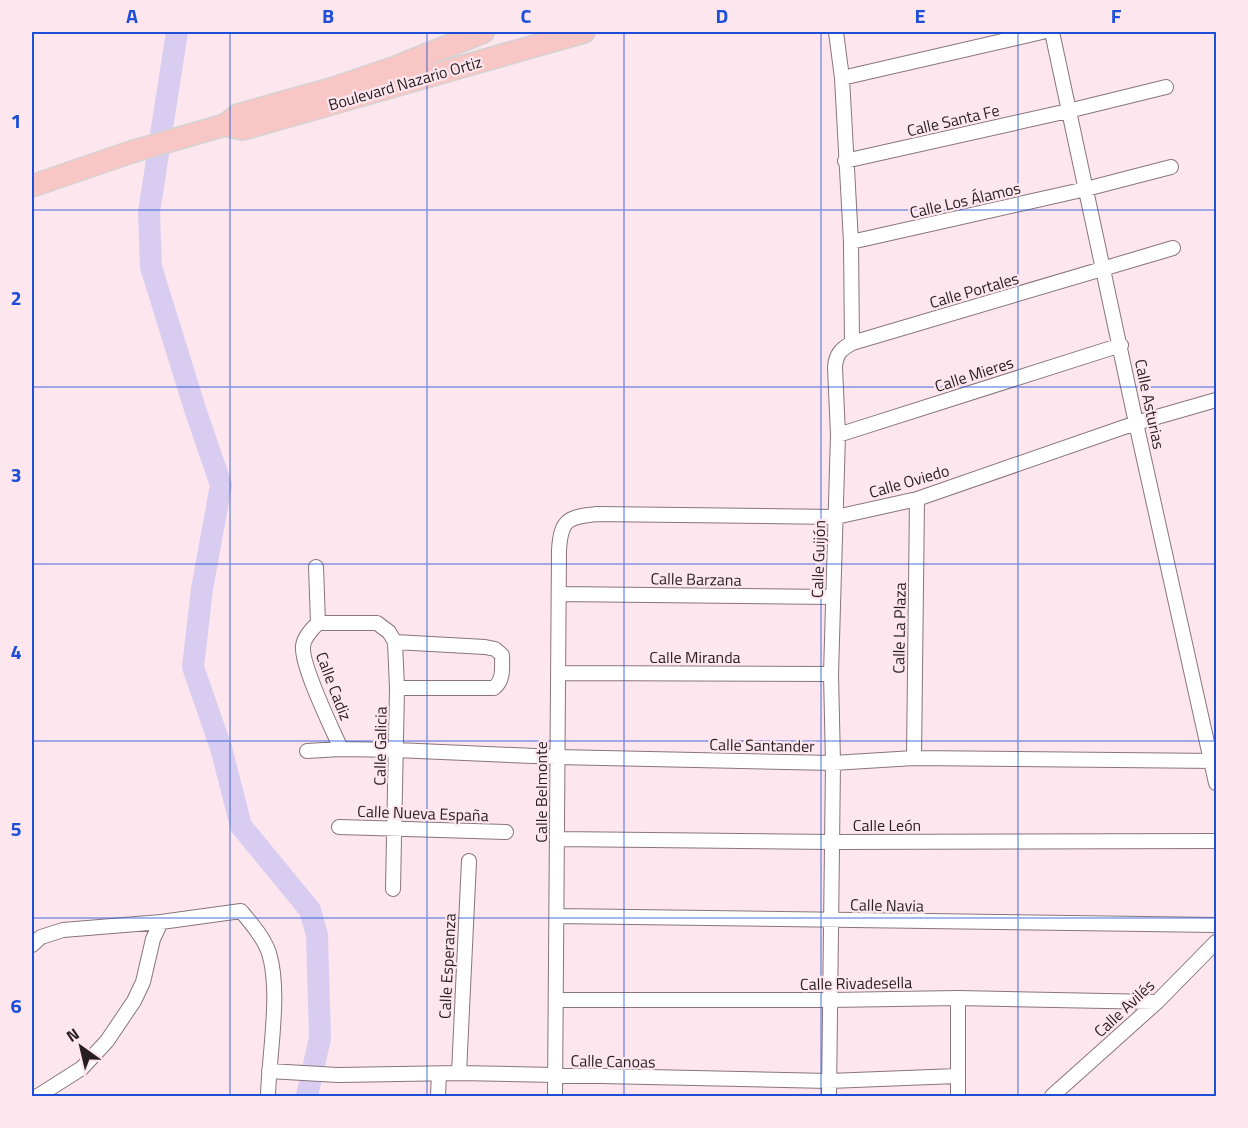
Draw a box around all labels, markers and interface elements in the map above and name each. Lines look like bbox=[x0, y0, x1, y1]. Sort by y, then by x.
text: A bbox=[126, 0, 138, 31]
text: B bbox=[322, 0, 334, 31]
text: C bbox=[521, 0, 532, 31]
text: D bbox=[716, 0, 728, 31]
text: E bbox=[914, 0, 926, 31]
text: F bbox=[1111, 0, 1122, 31]
street label: Boulevard Nazario Ortiz bbox=[325, 50, 485, 116]
street label: Calle Santa Fe bbox=[904, 98, 1002, 142]
text: 1 bbox=[10, 105, 22, 136]
street label: Calle Los Álamos bbox=[907, 176, 1023, 224]
street label: Calle Portales bbox=[926, 266, 1022, 314]
text: 2 bbox=[10, 282, 22, 313]
street label: Calle Mieres bbox=[931, 350, 1017, 398]
street label: Calle Asturias bbox=[1129, 357, 1171, 451]
street label: Calle Oviedo bbox=[866, 458, 952, 504]
text: 3 bbox=[10, 459, 22, 490]
street label: Calle Guijón bbox=[805, 520, 831, 598]
street label: Calle Barzana bbox=[650, 566, 742, 592]
street label: Calle La Plaza bbox=[886, 582, 912, 674]
text: 4 bbox=[10, 636, 22, 667]
street label: Calle Miranda bbox=[649, 645, 741, 669]
street label: Calle Cadiz bbox=[310, 648, 358, 724]
street label: Calle Galicia bbox=[367, 706, 393, 786]
street label: Calle Santander bbox=[709, 732, 815, 758]
street label: Calle Belmonte bbox=[529, 741, 553, 843]
street label: Calle Nueva España bbox=[357, 799, 489, 827]
text: 5 bbox=[10, 813, 22, 844]
street label: Calle León bbox=[853, 813, 921, 837]
street label: Calle Navia bbox=[850, 892, 924, 918]
street label: Calle Esperanza bbox=[432, 912, 462, 1020]
street label: Calle Rivadesella bbox=[800, 970, 912, 996]
street label: Calle Avilés bbox=[1088, 974, 1160, 1042]
text: 6 bbox=[10, 990, 22, 1021]
north arrow bbox=[51, 1017, 111, 1077]
text: N bbox=[61, 1022, 84, 1048]
street label: Calle Canoas bbox=[570, 1048, 656, 1074]

